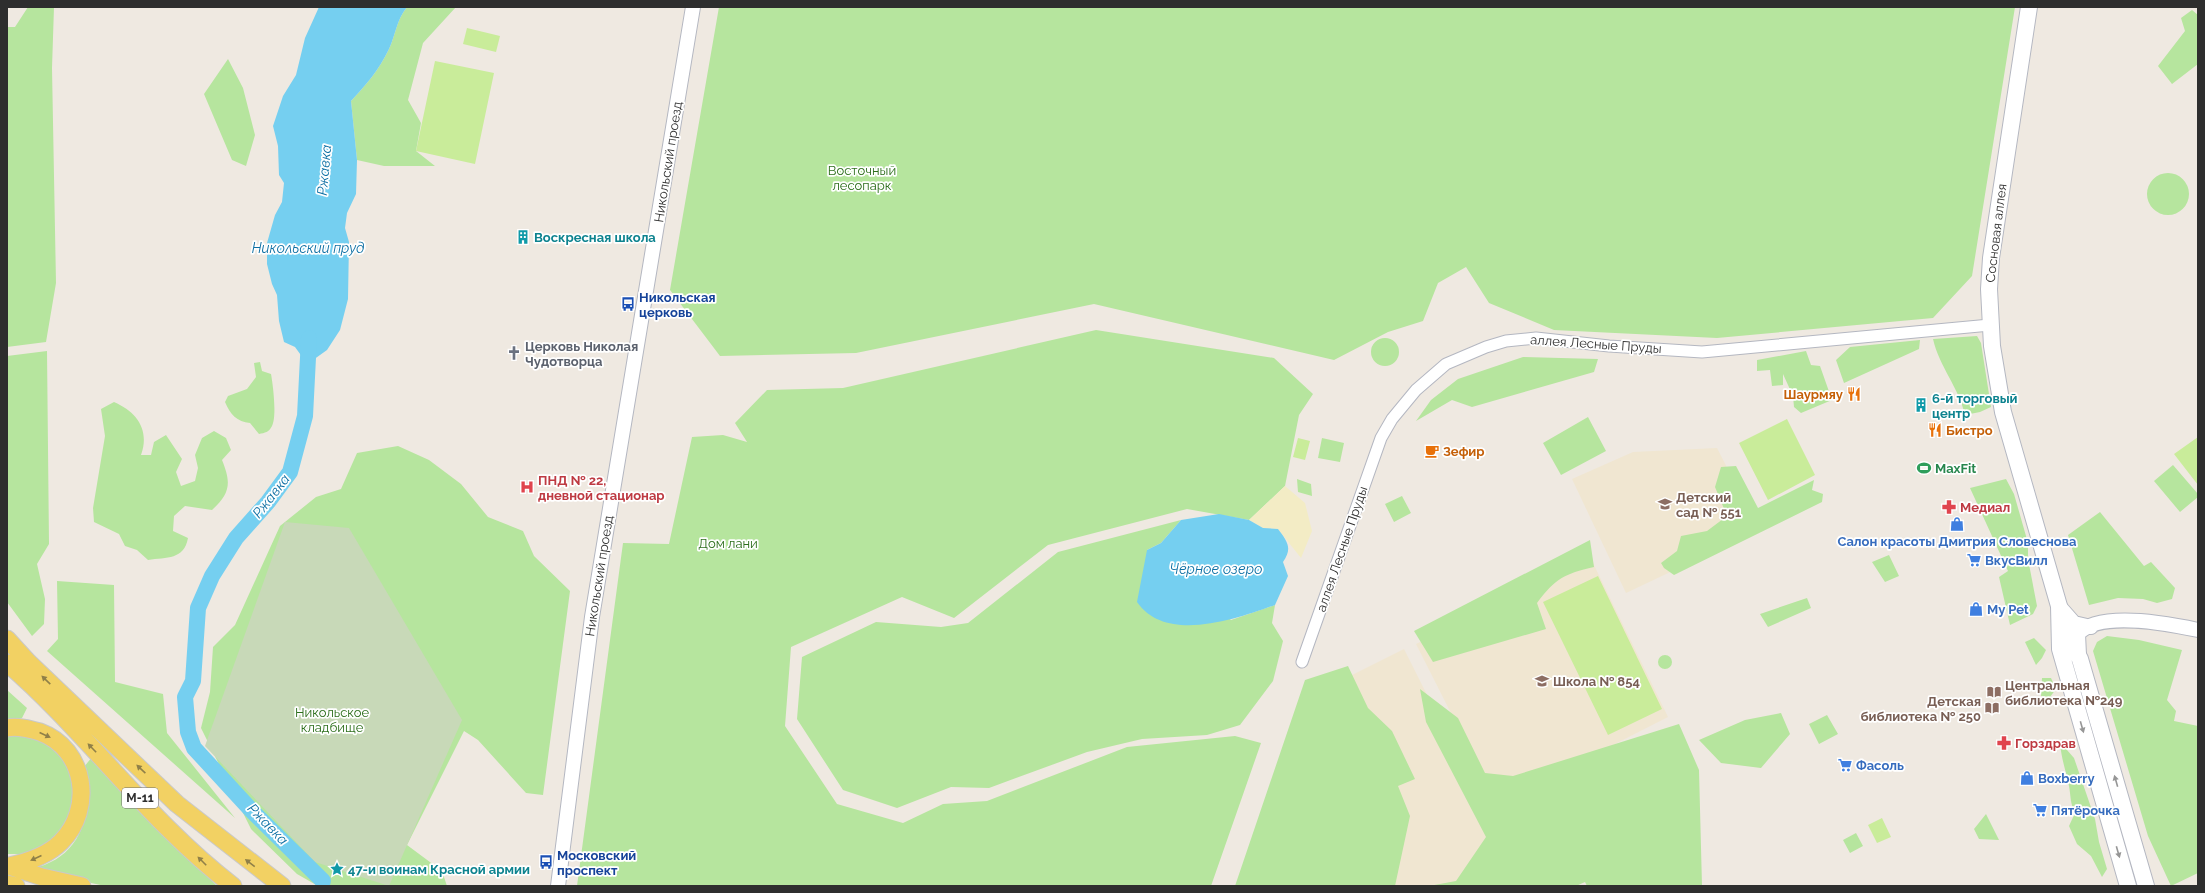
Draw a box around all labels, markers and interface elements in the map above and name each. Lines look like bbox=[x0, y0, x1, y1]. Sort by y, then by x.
street label: Никольский проезд bbox=[651, 100, 685, 223]
water label: Ржавка bbox=[314, 144, 334, 196]
park label: Восточный лесопарк bbox=[828, 163, 896, 193]
street label: Сосновая аллея bbox=[1982, 183, 2010, 283]
building icon: Воскресная школа bbox=[515, 229, 531, 245]
place label: Воскресная школа bbox=[534, 230, 656, 245]
water label: Никольский пруд bbox=[252, 240, 365, 256]
place label: Никольская церковь bbox=[639, 290, 716, 320]
bus stop icon: Никольская церковь bbox=[620, 296, 636, 312]
street label: аллея Лесные Пруды bbox=[1530, 332, 1662, 356]
place label: Церковь Николая Чудотворца bbox=[525, 339, 638, 369]
church icon: Церковь Николая Чудотворца bbox=[506, 345, 522, 361]
restaurant icon: Шаурмяу bbox=[1846, 386, 1862, 402]
place label: Шаурмяу bbox=[1784, 387, 1843, 402]
place label: 6-й торговый центр bbox=[1932, 391, 2018, 421]
building icon: 6-й торговый центр bbox=[1913, 397, 1929, 413]
restaurant icon: Бистро bbox=[1927, 422, 1943, 438]
place label: Бистро bbox=[1946, 423, 1993, 438]
cafe icon: Зефир bbox=[1424, 443, 1440, 459]
place label: Зефир bbox=[1443, 444, 1485, 459]
sports icon: MaxFit bbox=[1916, 460, 1932, 476]
place label: MaxFit bbox=[1935, 461, 1976, 476]
water label: Ржавка bbox=[249, 471, 293, 521]
place label: ПНД № 22, дневной стационар bbox=[538, 473, 665, 503]
hospital icon: ПНД № 22, дневной стационар bbox=[519, 479, 535, 495]
street label: аллея Лесные Пруды bbox=[1313, 484, 1371, 614]
place label: Детский сад № 551 bbox=[1676, 490, 1742, 520]
school or university icon: Детский сад № 551 bbox=[1657, 496, 1673, 512]
pharmacy icon: Медиал bbox=[1941, 499, 1957, 515]
place label: Медиал bbox=[1960, 500, 2010, 515]
street label: Никольский проезд bbox=[582, 514, 616, 637]
shop icon: Салон красоты Дмитрия Словеснова bbox=[1949, 516, 1965, 532]
place label: Салон красоты Дмитрия Словеснова bbox=[1837, 534, 2077, 549]
park label: Дом лани bbox=[698, 536, 758, 551]
supermarket icon: ВкусВилл bbox=[1966, 552, 1982, 568]
place label: ВкусВилл bbox=[1985, 553, 2048, 568]
water label: Чёрное озеро bbox=[1170, 561, 1262, 577]
shop icon: My Pet bbox=[1968, 601, 1984, 617]
place label: My Pet bbox=[1987, 602, 2029, 617]
school or university icon: Школа № 854 bbox=[1534, 673, 1550, 689]
place label: Школа № 854 bbox=[1553, 674, 1640, 689]
one-way arrow bbox=[42, 676, 51, 685]
place label: Центральная библиотека №249 bbox=[2005, 678, 2123, 708]
library icon: Центральная библиотека №249 bbox=[1986, 684, 2002, 700]
place label: Детская библиотека № 250 bbox=[1860, 694, 1981, 724]
library icon: Детская библиотека № 250 bbox=[1984, 700, 2000, 716]
park label: Никольское кладбище bbox=[295, 705, 369, 735]
one-way arrow bbox=[2079, 721, 2085, 733]
one-way arrow bbox=[39, 732, 50, 738]
pharmacy icon: Горздрав bbox=[1996, 735, 2012, 751]
place label: Горздрав bbox=[2015, 736, 2076, 751]
one-way arrow bbox=[87, 743, 97, 753]
supermarket icon: Фасоль bbox=[1837, 757, 1853, 773]
place label: Фасоль bbox=[1856, 758, 1904, 773]
one-way arrow bbox=[136, 765, 146, 774]
shop icon: Boxberry bbox=[2019, 770, 2035, 786]
place label: Boxberry bbox=[2038, 771, 2095, 786]
one-way arrow bbox=[2112, 775, 2118, 788]
road number: М-11 bbox=[122, 788, 158, 808]
water label: Ржавка bbox=[245, 800, 291, 848]
supermarket icon: Пятёрочка bbox=[2032, 802, 2048, 818]
place label: Пятёрочка bbox=[2051, 803, 2121, 818]
one-way arrow bbox=[2115, 846, 2121, 858]
place label: Московский проспект bbox=[557, 848, 636, 878]
bus stop icon: Московский проспект bbox=[538, 854, 554, 870]
one-way arrow bbox=[31, 855, 42, 861]
one-way arrow bbox=[197, 857, 207, 866]
one-way arrow bbox=[245, 859, 256, 867]
place icon: 47-и воинам Красной армии bbox=[329, 861, 345, 877]
place label: 47-и воинам Красной армии bbox=[348, 862, 530, 877]

